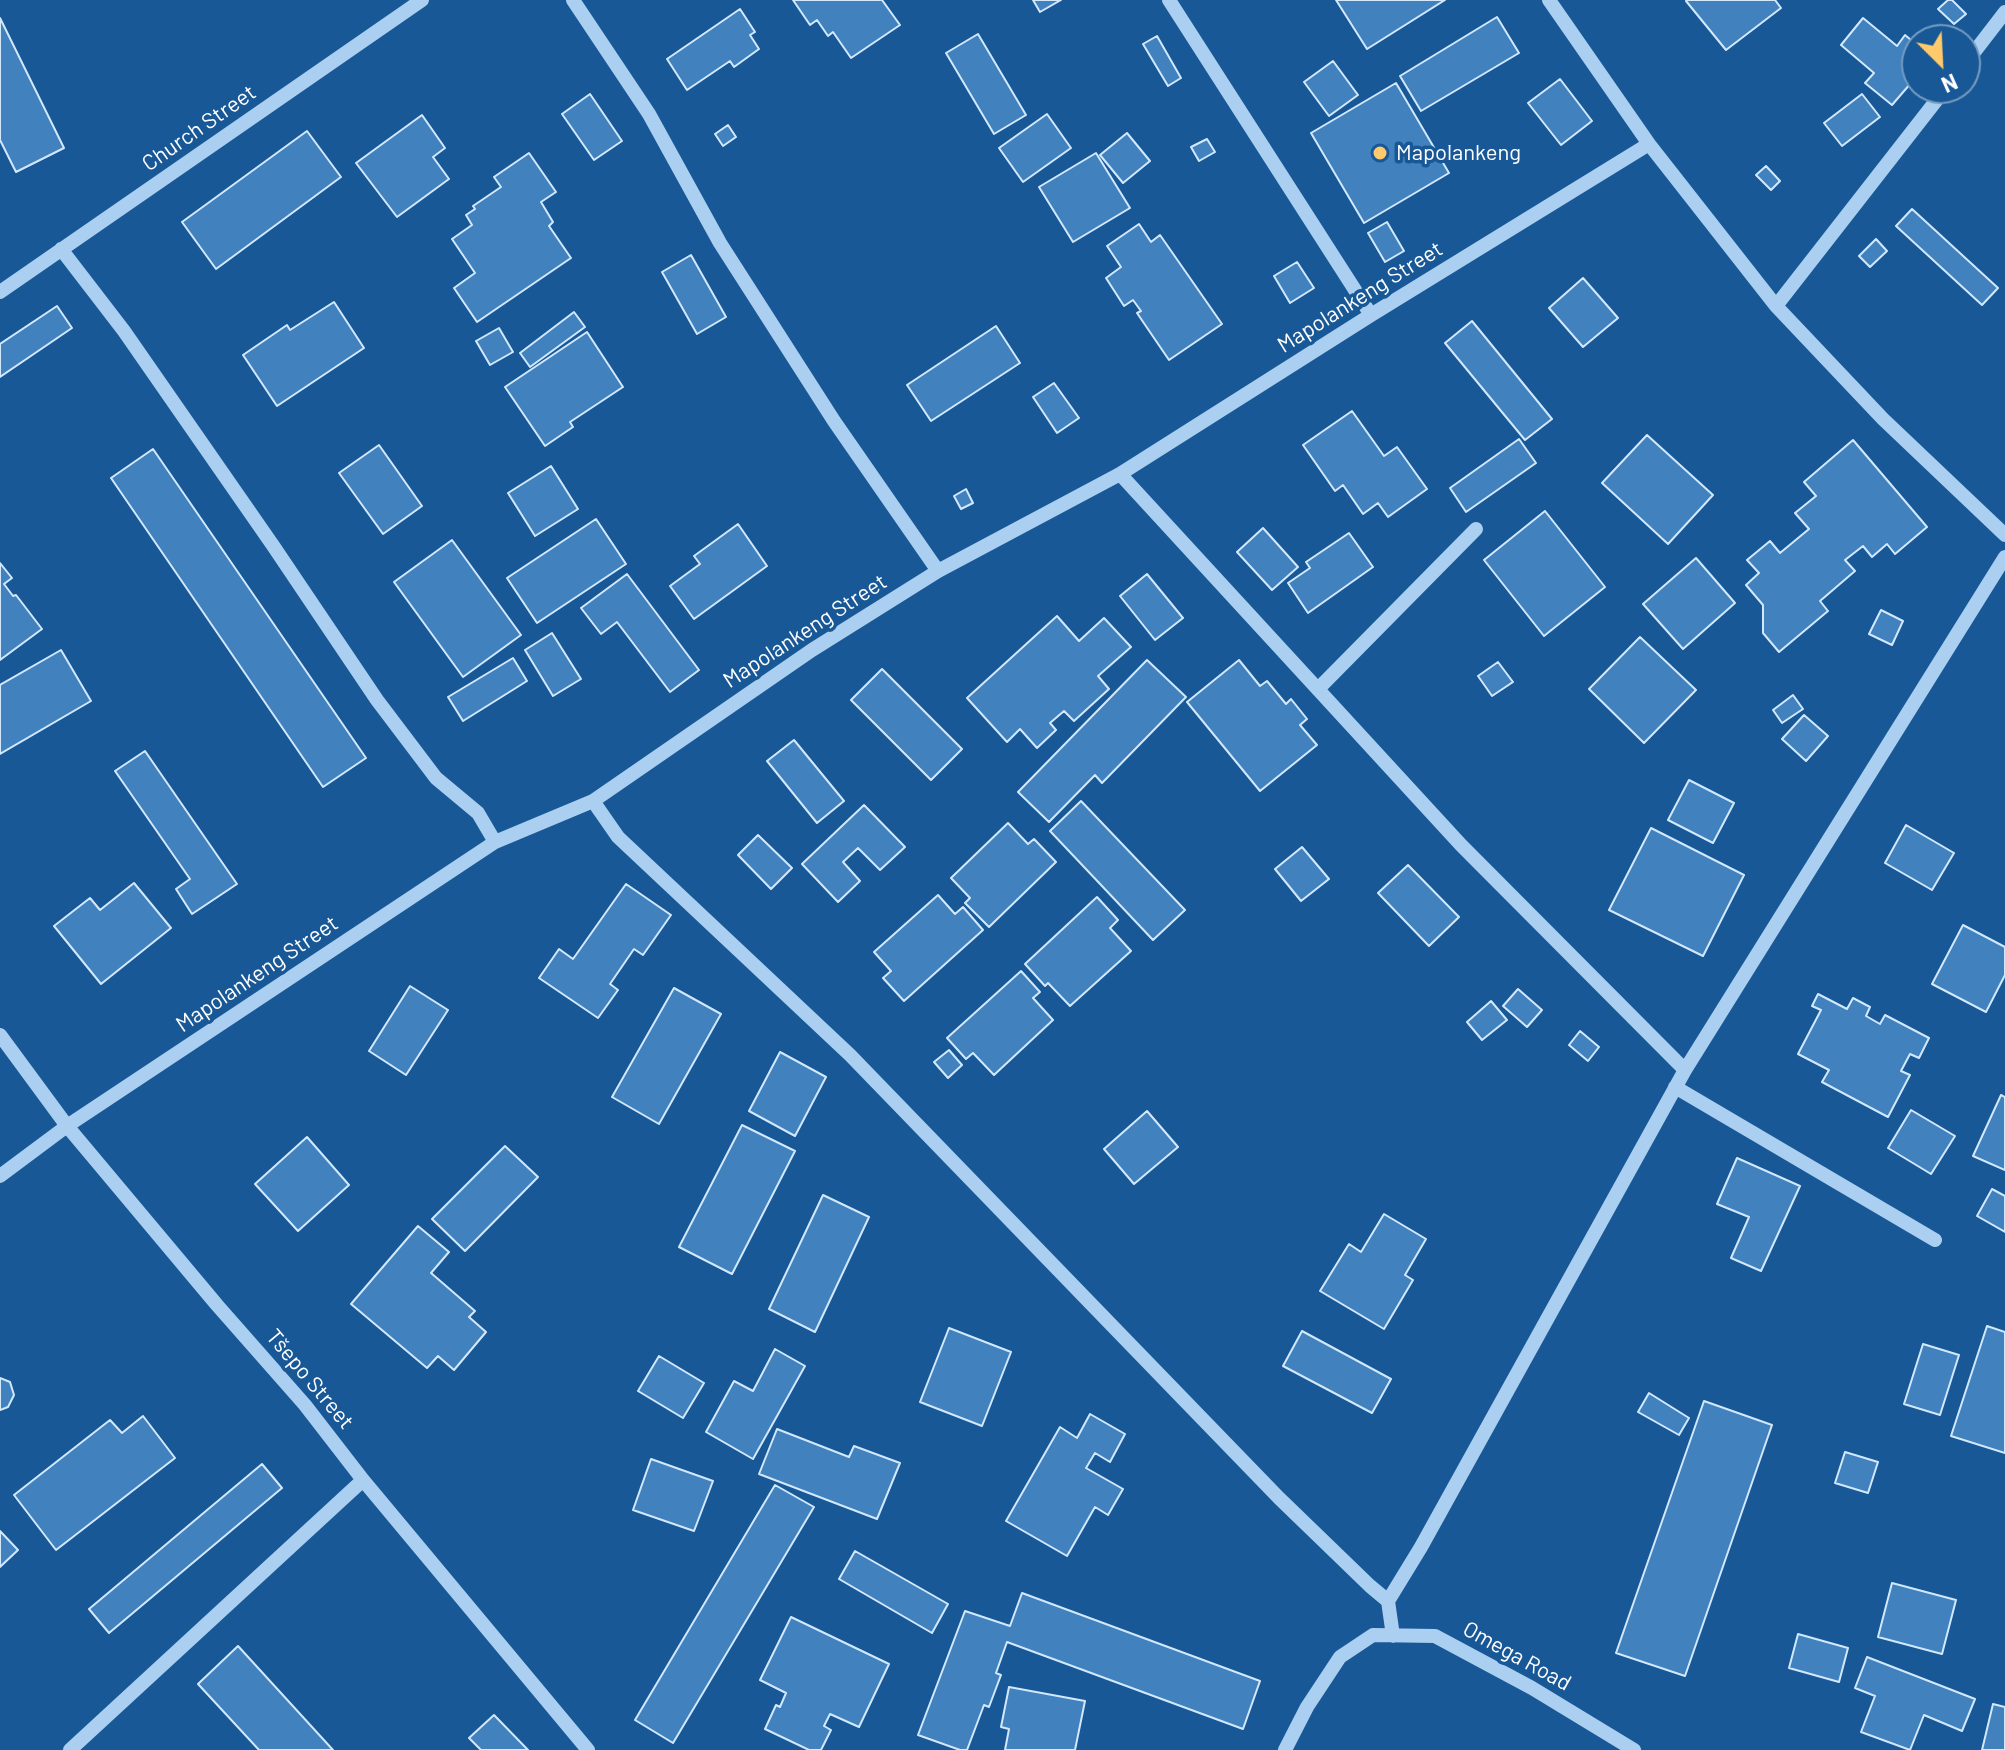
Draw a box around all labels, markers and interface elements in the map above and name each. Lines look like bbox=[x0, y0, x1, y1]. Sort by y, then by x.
north arrow bbox=[1901, 24, 1981, 104]
text: N bbox=[1938, 69, 1962, 99]
street label: Church Street bbox=[137, 79, 261, 177]
place label: Mapolankeng bbox=[1396, 140, 1521, 166]
marker: Mapolankeng bbox=[1371, 144, 1389, 162]
street label: Mapolankeng Street bbox=[1273, 236, 1447, 358]
street label: Mapolankeng Street bbox=[718, 568, 892, 694]
street label: Mapolankeng Street bbox=[171, 910, 343, 1038]
street label: Tšepo Street bbox=[261, 1324, 359, 1434]
street label: Omega Road bbox=[1458, 1615, 1576, 1697]

